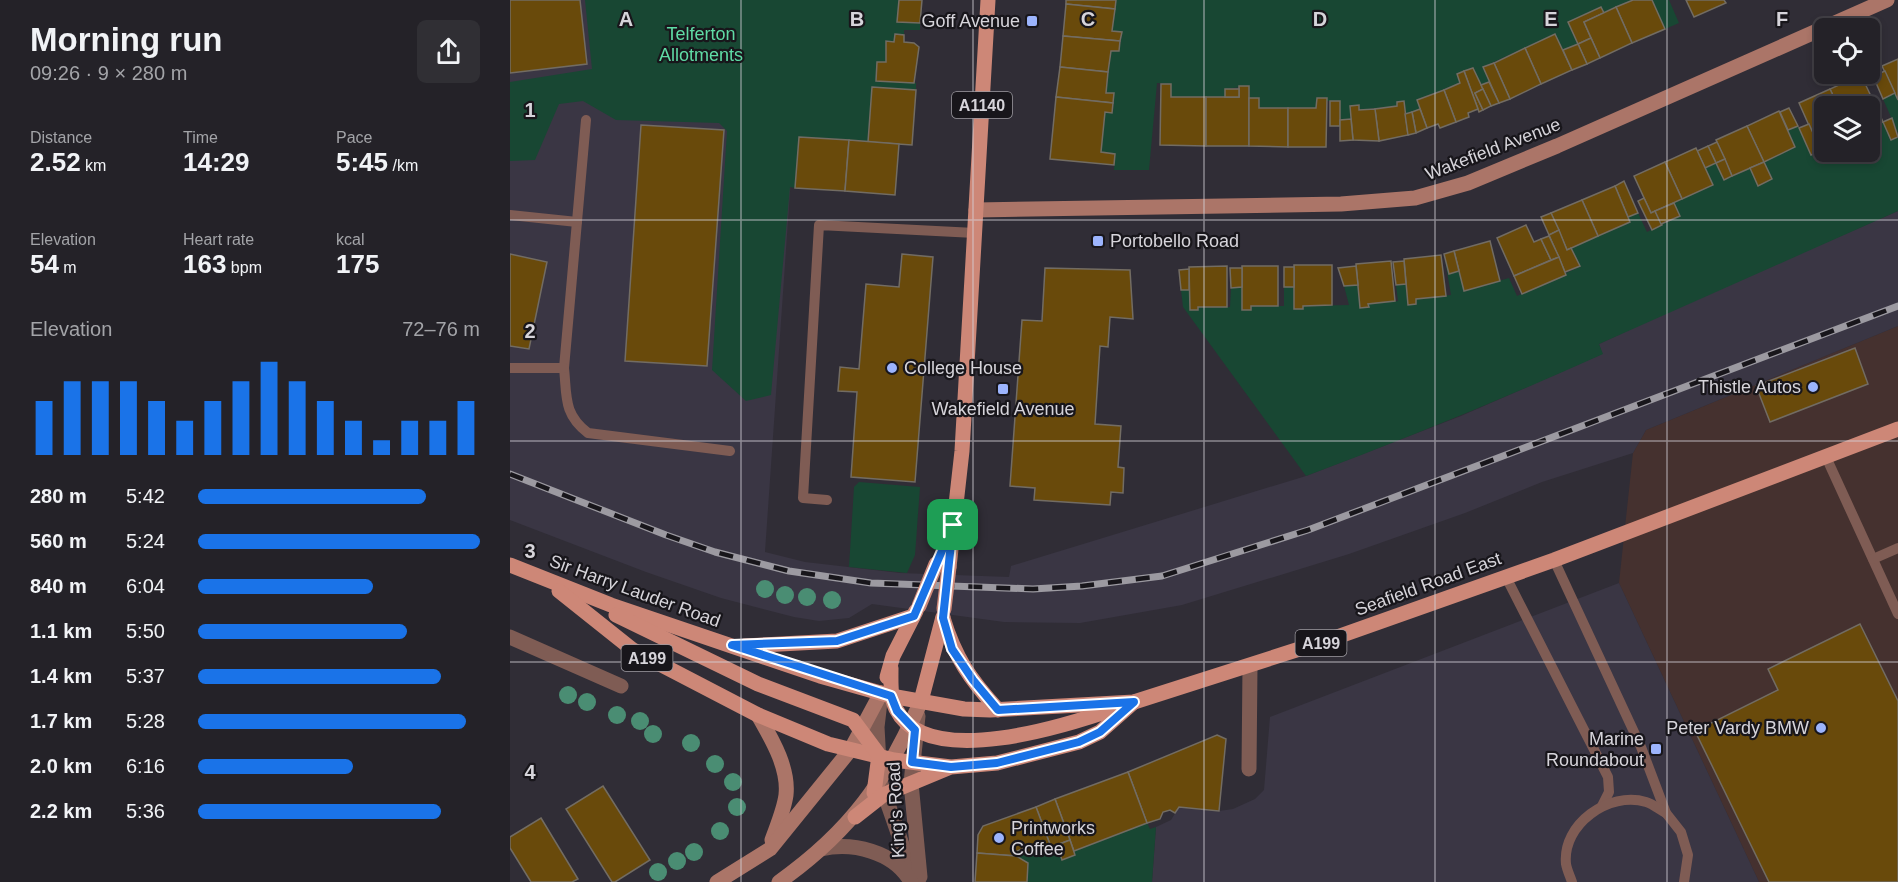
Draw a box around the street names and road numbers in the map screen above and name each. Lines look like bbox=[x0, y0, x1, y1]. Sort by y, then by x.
road number: A1140 bbox=[952, 92, 1012, 118]
street label: Wakefield Avenue bbox=[1423, 114, 1563, 184]
street label: Seafield Road East bbox=[1352, 548, 1504, 620]
street label: Sir Harry Lauder Road bbox=[547, 551, 723, 631]
road number: A199 bbox=[1296, 630, 1346, 656]
road number: A199 bbox=[622, 645, 672, 671]
street label: King's Road bbox=[883, 761, 909, 859]

